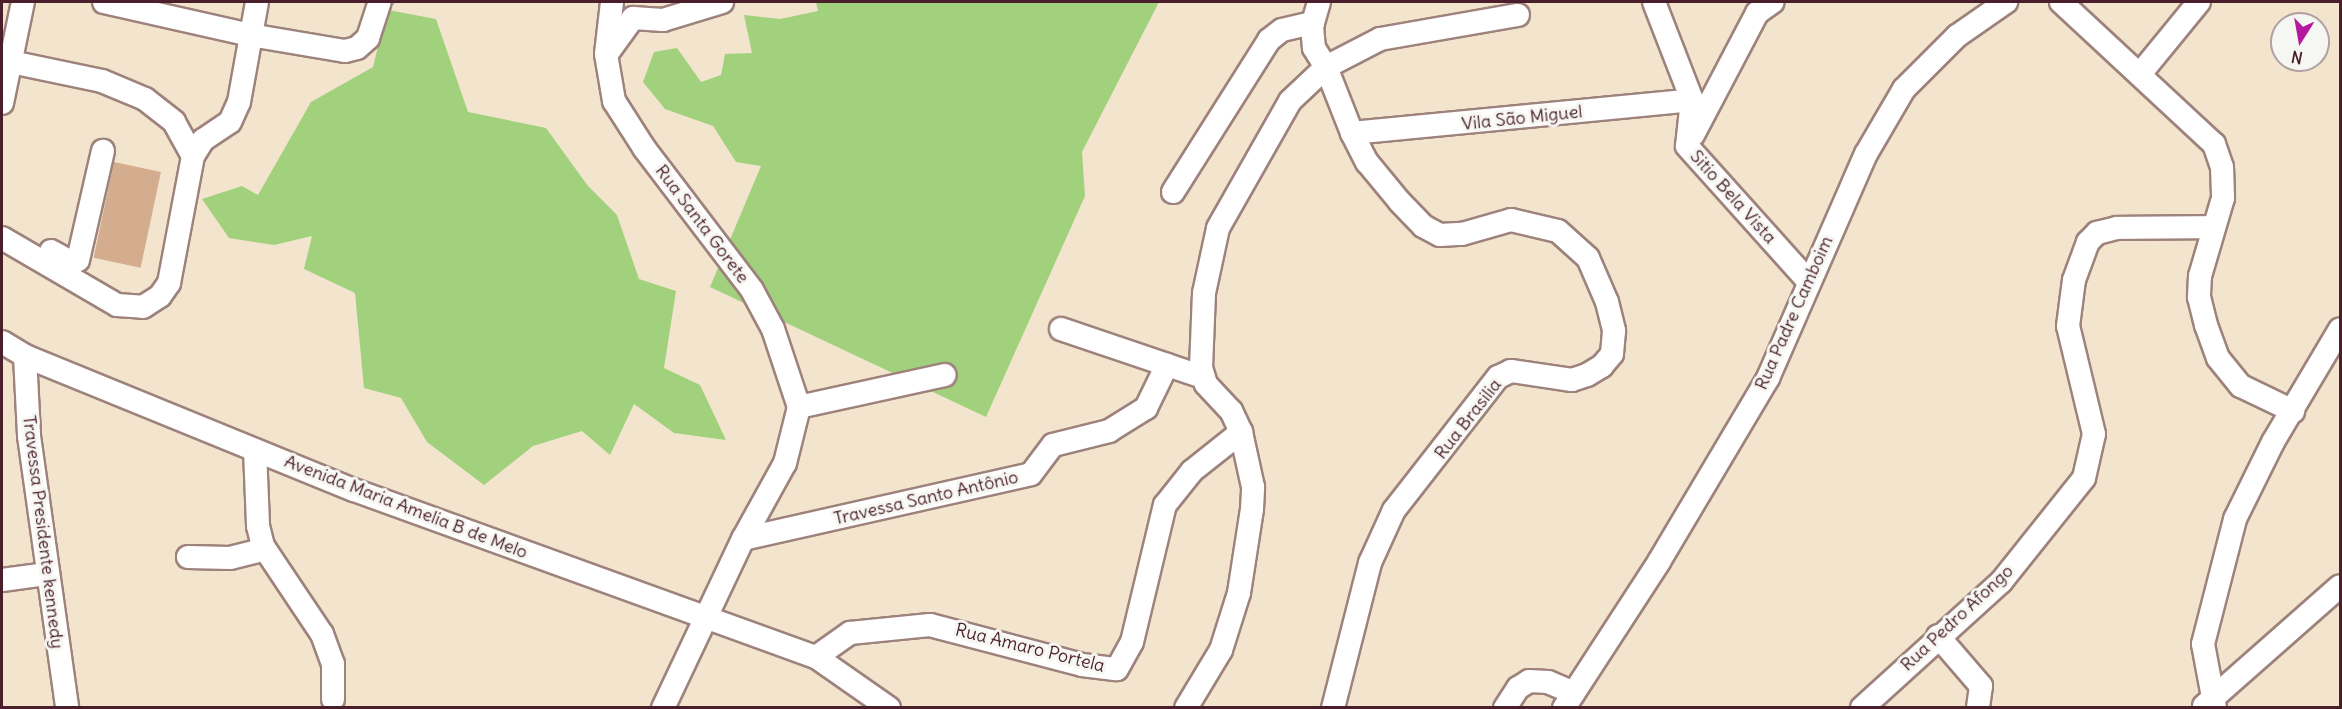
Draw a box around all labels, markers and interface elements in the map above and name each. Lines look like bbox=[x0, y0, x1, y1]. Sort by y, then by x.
north arrow bbox=[2270, 12, 2330, 72]
text: N bbox=[2290, 47, 2304, 69]
street label: Vila São Miguel bbox=[1461, 101, 1583, 135]
street label: Sitio Bela Vista bbox=[1685, 146, 1781, 248]
street label: Rua Santa Gorete bbox=[650, 161, 754, 287]
street label: Rua Padre Camboim bbox=[1750, 233, 1838, 393]
street label: Rua Brasilia bbox=[1430, 374, 1506, 464]
street label: Travessa Presidente kennedy bbox=[18, 414, 68, 650]
street label: Avenida Maria Amelia B de Melo bbox=[281, 451, 531, 563]
street label: Travessa Santo Antônio bbox=[832, 466, 1020, 530]
street label: Rua Pedro Afongo bbox=[1896, 560, 2018, 676]
street label: Rua Amaro Portela bbox=[953, 619, 1107, 677]

